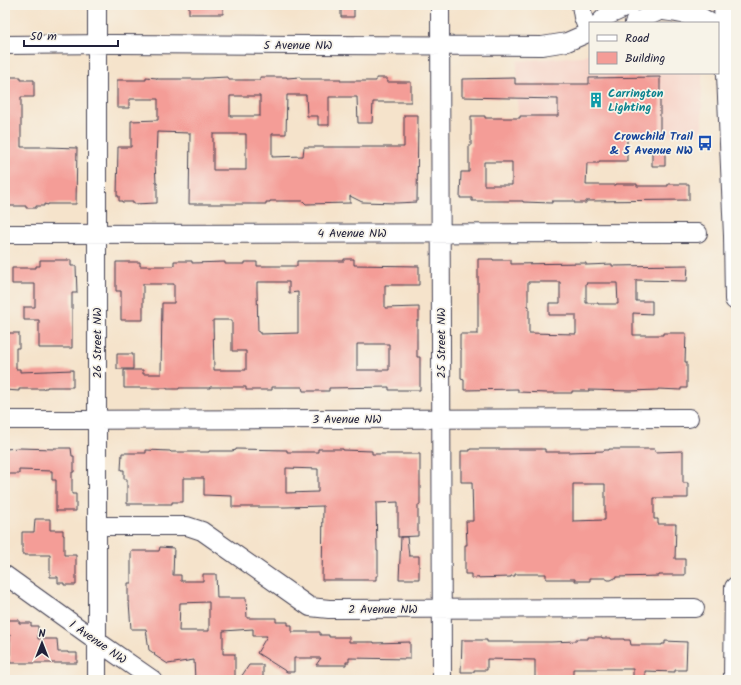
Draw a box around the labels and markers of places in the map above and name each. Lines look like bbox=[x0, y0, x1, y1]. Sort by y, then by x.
place label: Carrington Lighting bbox=[608, 84, 664, 117]
building icon: Carrington Lighting bbox=[587, 91, 605, 109]
place label: Crowchild Trail & 5 Avenue NW bbox=[610, 127, 694, 160]
bus stop icon: Crowchild Trail & 5 Avenue NW bbox=[696, 134, 714, 152]

